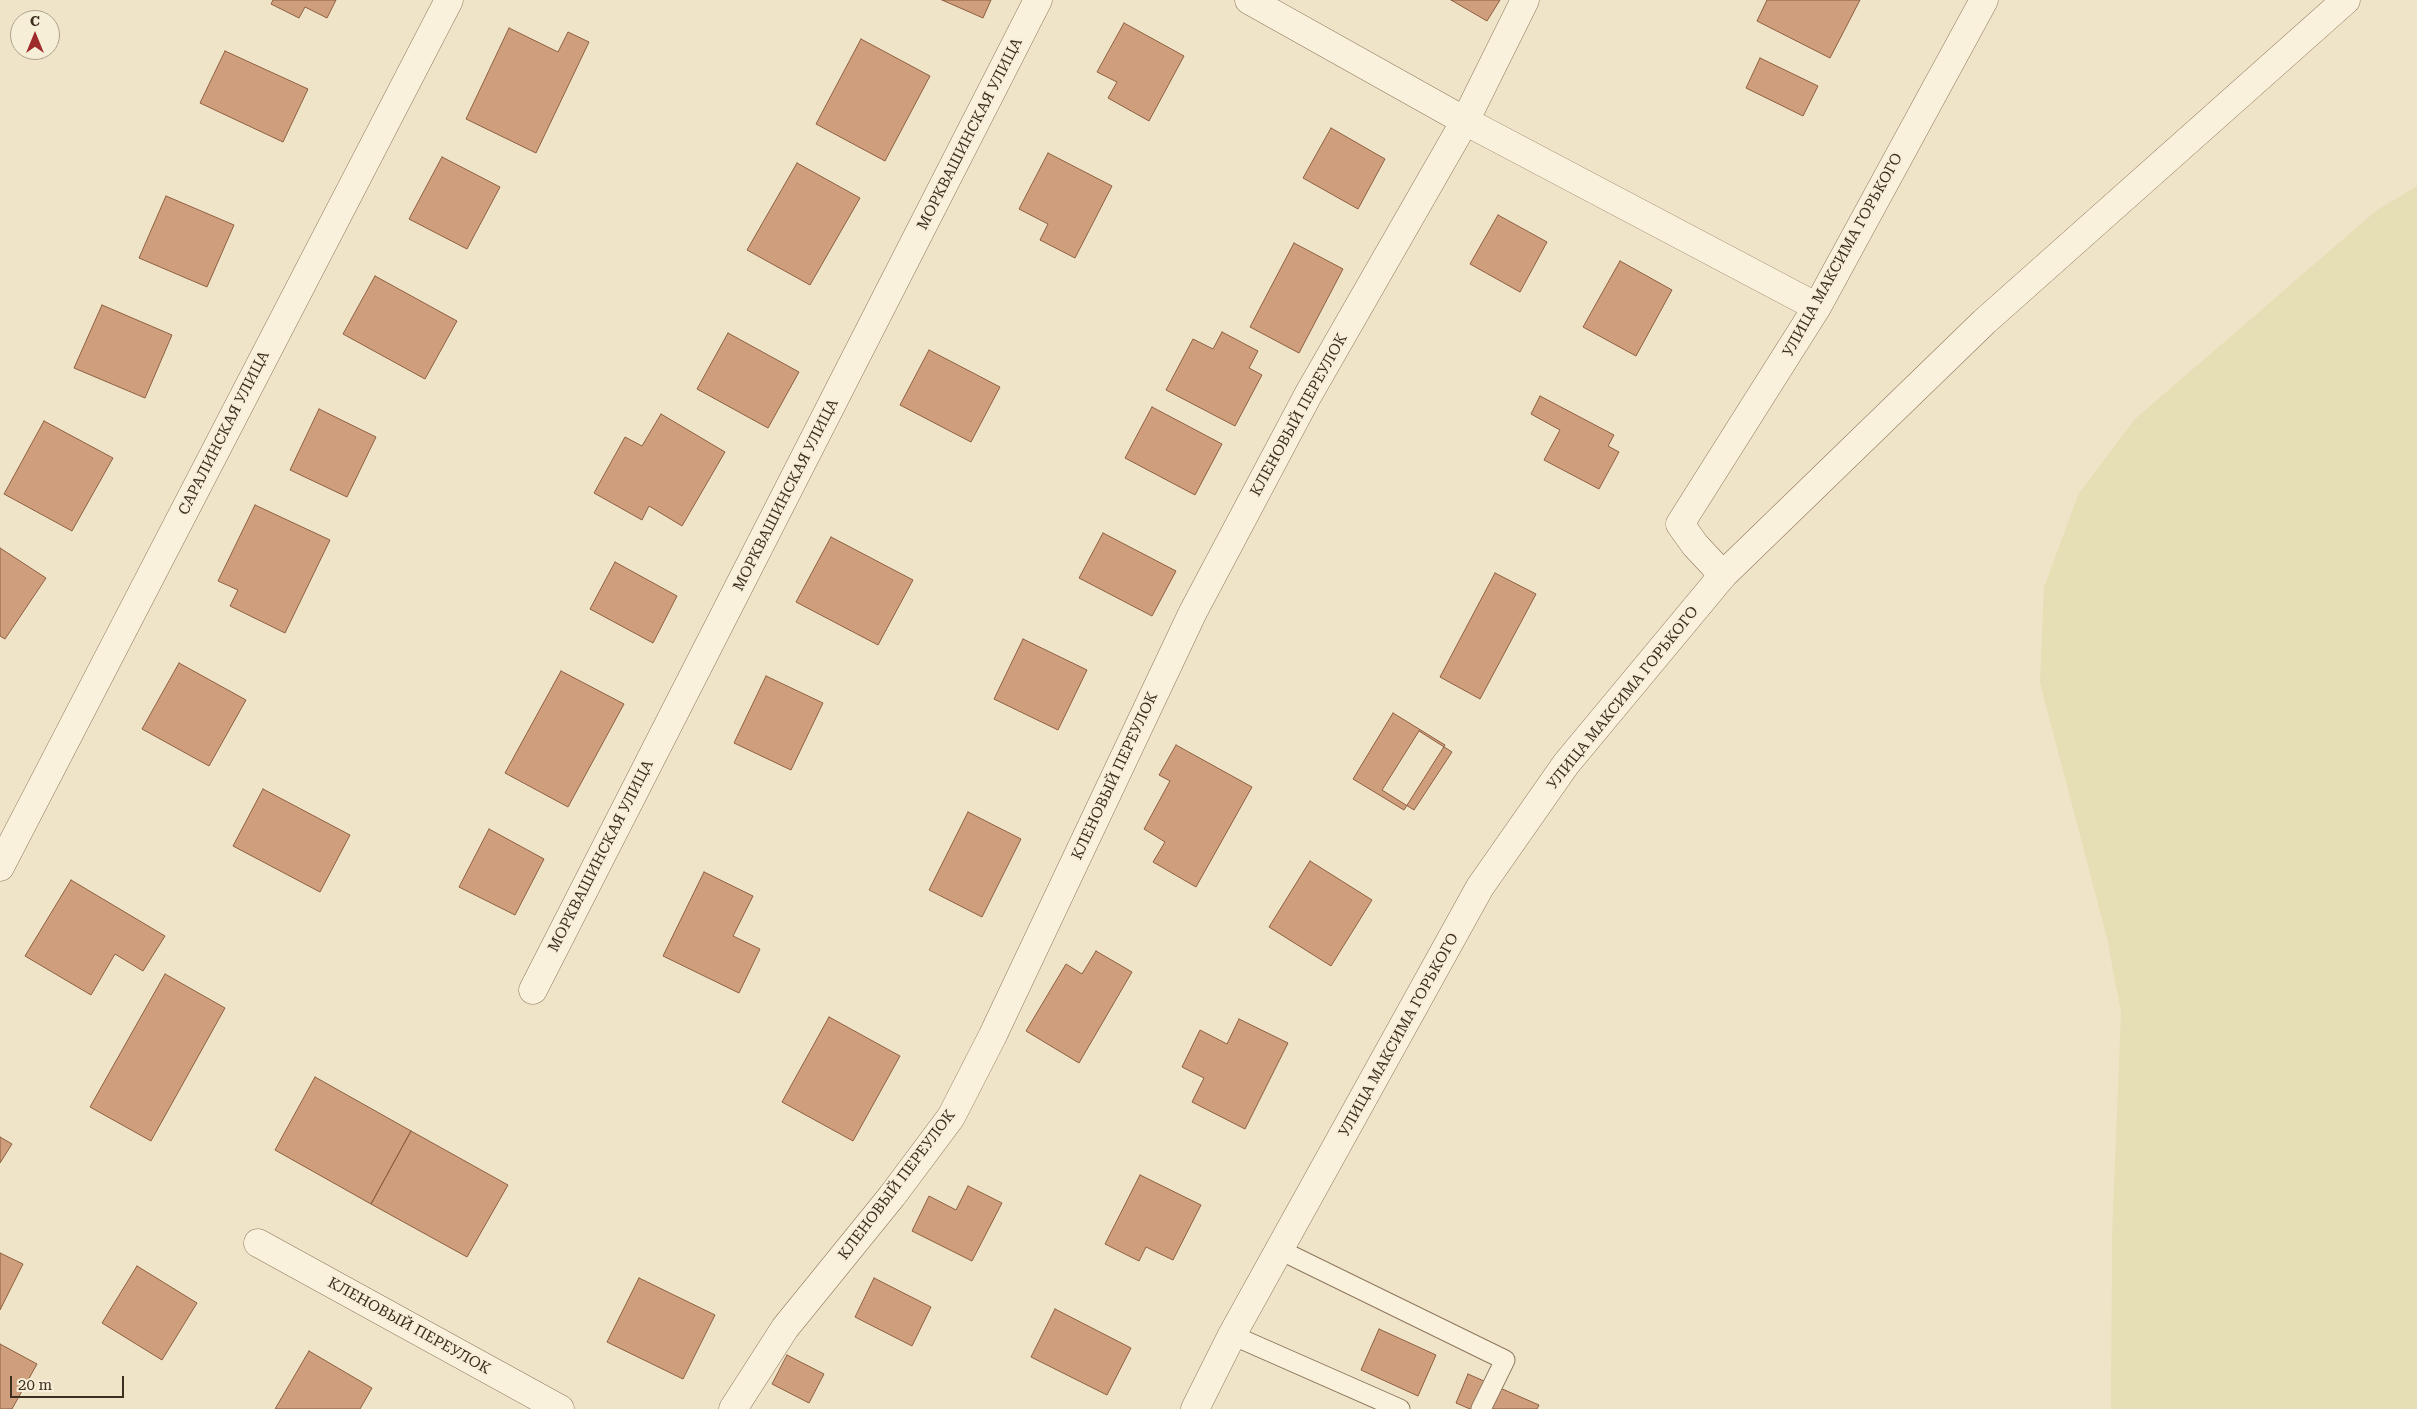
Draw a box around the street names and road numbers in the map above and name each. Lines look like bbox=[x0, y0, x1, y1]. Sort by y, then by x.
street label: МОРКВАШИНСКАЯ УЛИЦА bbox=[914, 35, 1026, 233]
street label: УЛИЦА МАКСИМА ГОРЬКОГО bbox=[1779, 150, 1907, 360]
street label: КЛЕНОВЫЙ ПЕРЕУЛОК bbox=[1247, 331, 1351, 499]
street label: САРАЛИНСКАЯ УЛИЦА bbox=[175, 348, 273, 518]
street label: МОРКВАШИНСКАЯ УЛИЦА bbox=[730, 396, 842, 594]
street label: УЛИЦА МАКСИМА ГОРЬКОГО bbox=[1544, 603, 1702, 793]
street label: КЛЕНОВЫЙ ПЕРЕУЛОК bbox=[1068, 689, 1162, 863]
street label: МОРКВАШИНСКАЯ УЛИЦА bbox=[545, 757, 657, 955]
street label: УЛИЦА МАКСИМА ГОРЬКОГО bbox=[1335, 930, 1463, 1140]
street label: КЛЕНОВЫЙ ПЕРЕУЛОК bbox=[835, 1106, 959, 1264]
street label: КЛЕНОВЫЙ ПЕРЕУЛОК bbox=[325, 1274, 493, 1378]

